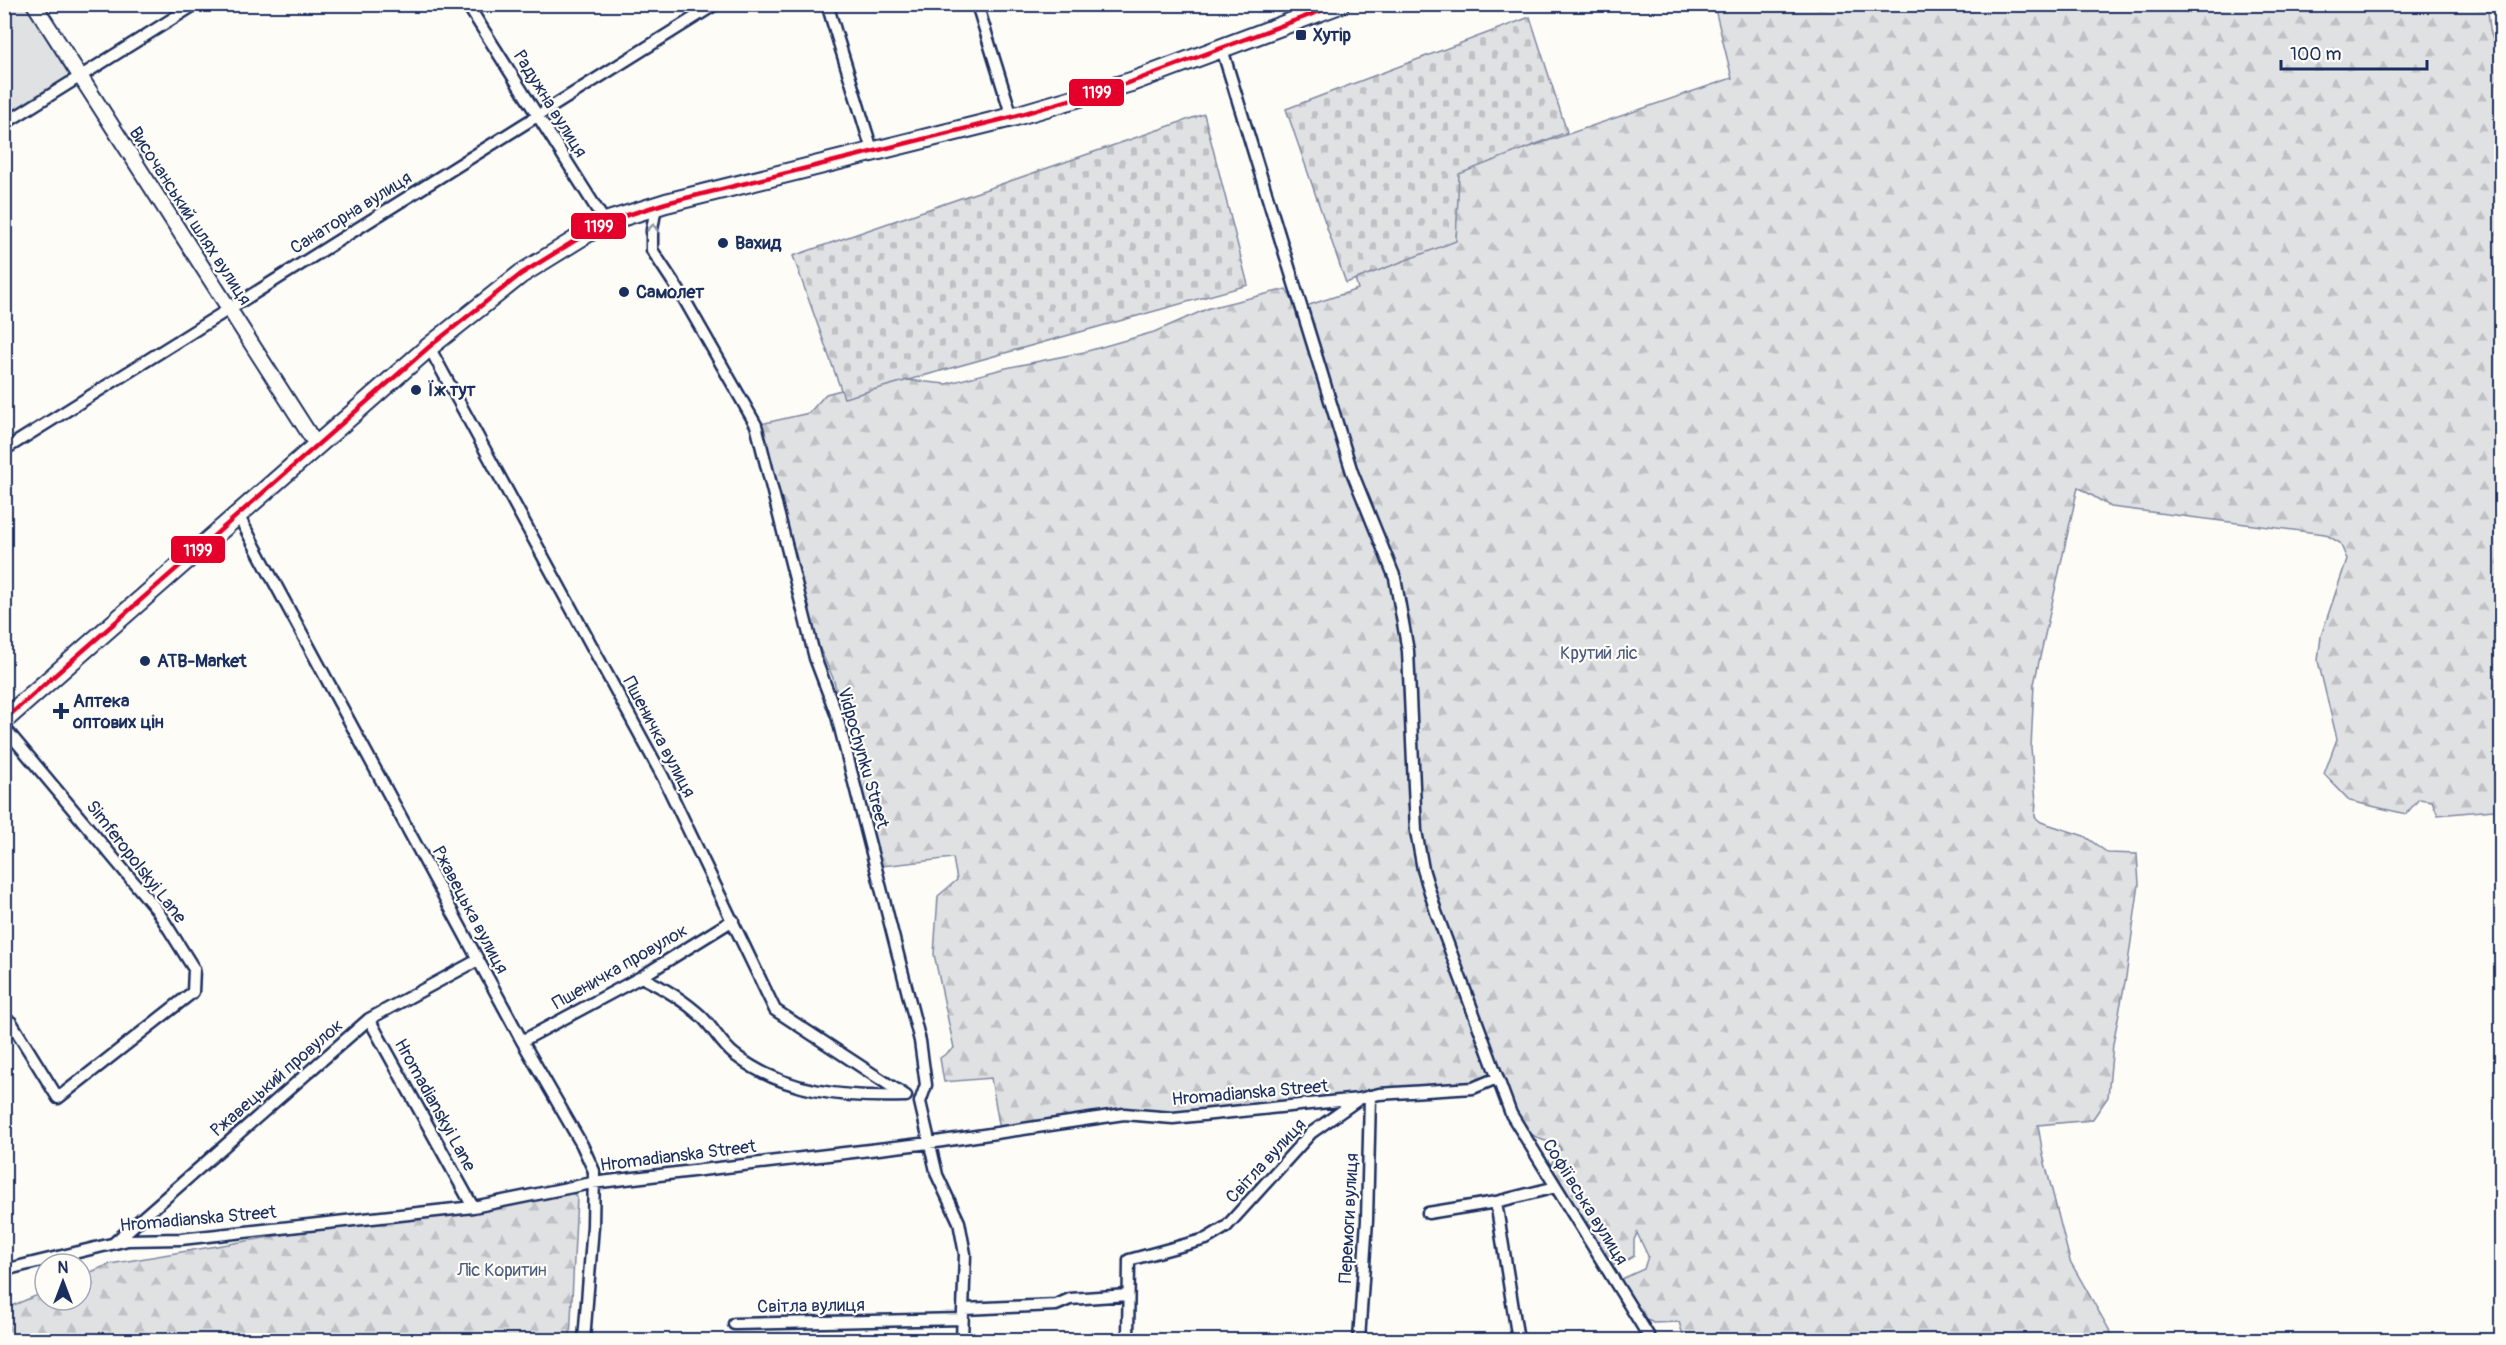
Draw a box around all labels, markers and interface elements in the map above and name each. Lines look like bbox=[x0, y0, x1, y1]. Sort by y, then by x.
place label: Хутір bbox=[1313, 24, 1352, 47]
marker: Хутір bbox=[1294, 28, 1308, 42]
scale bar bbox=[2281, 33, 2426, 71]
text: 100 m bbox=[2290, 43, 2342, 66]
street label: Радужна вулиця bbox=[508, 46, 592, 162]
line badge: 1199 bbox=[1068, 78, 1125, 107]
text: 1199 bbox=[1083, 83, 1112, 103]
street label: Височанський шлях вулиця bbox=[124, 122, 256, 310]
street label: Санаторна вулиця bbox=[286, 166, 416, 260]
line badge: 1199 bbox=[570, 212, 627, 240]
text: 1199 bbox=[585, 217, 614, 237]
one-way arrow bbox=[646, 223, 659, 232]
place label: Вахид bbox=[735, 232, 782, 255]
marker: Вахид bbox=[716, 236, 730, 250]
place label: Самолет bbox=[636, 281, 705, 304]
marker: Самолет bbox=[617, 285, 631, 299]
place label: Їж тут bbox=[427, 379, 476, 402]
marker: Їж тут bbox=[409, 383, 423, 397]
line badge: 1199 bbox=[170, 535, 226, 564]
text: 1199 bbox=[184, 541, 213, 561]
park label: Крутий ліс bbox=[1560, 642, 1638, 665]
place label: ATB-Market bbox=[157, 650, 247, 673]
marker: ATB-Market bbox=[138, 654, 152, 668]
street label: Пшеничка вулиця bbox=[617, 673, 701, 801]
street label: Vidpochynku Street bbox=[832, 685, 894, 832]
place label: Аптека оптових цін bbox=[72, 690, 164, 734]
marker: Аптека оптових цін bbox=[54, 704, 68, 718]
street label: Simferopolskyi Lane bbox=[81, 796, 191, 928]
street label: Ржавецька вулиця bbox=[427, 842, 513, 978]
street label: Пшеничка провулок bbox=[548, 919, 692, 1015]
street label: Ржавецький провулок bbox=[206, 1014, 348, 1142]
street label: Hromadianskyi Lane bbox=[389, 1035, 481, 1175]
street label: Hromadianska Street bbox=[1171, 1075, 1330, 1111]
street label: Світла вулиця bbox=[1221, 1114, 1311, 1208]
street label: Hromadianska Street bbox=[599, 1135, 758, 1177]
street label: Софіївська вулиця bbox=[1537, 1135, 1633, 1269]
street label: Перемоги вулиця bbox=[1334, 1152, 1364, 1284]
street label: Hromadianska Street bbox=[119, 1201, 278, 1237]
north arrow bbox=[33, 1252, 93, 1312]
text: N bbox=[58, 1258, 69, 1278]
park label: Ліс Коритин bbox=[456, 1259, 547, 1282]
street label: Світла вулиця bbox=[757, 1294, 865, 1318]

